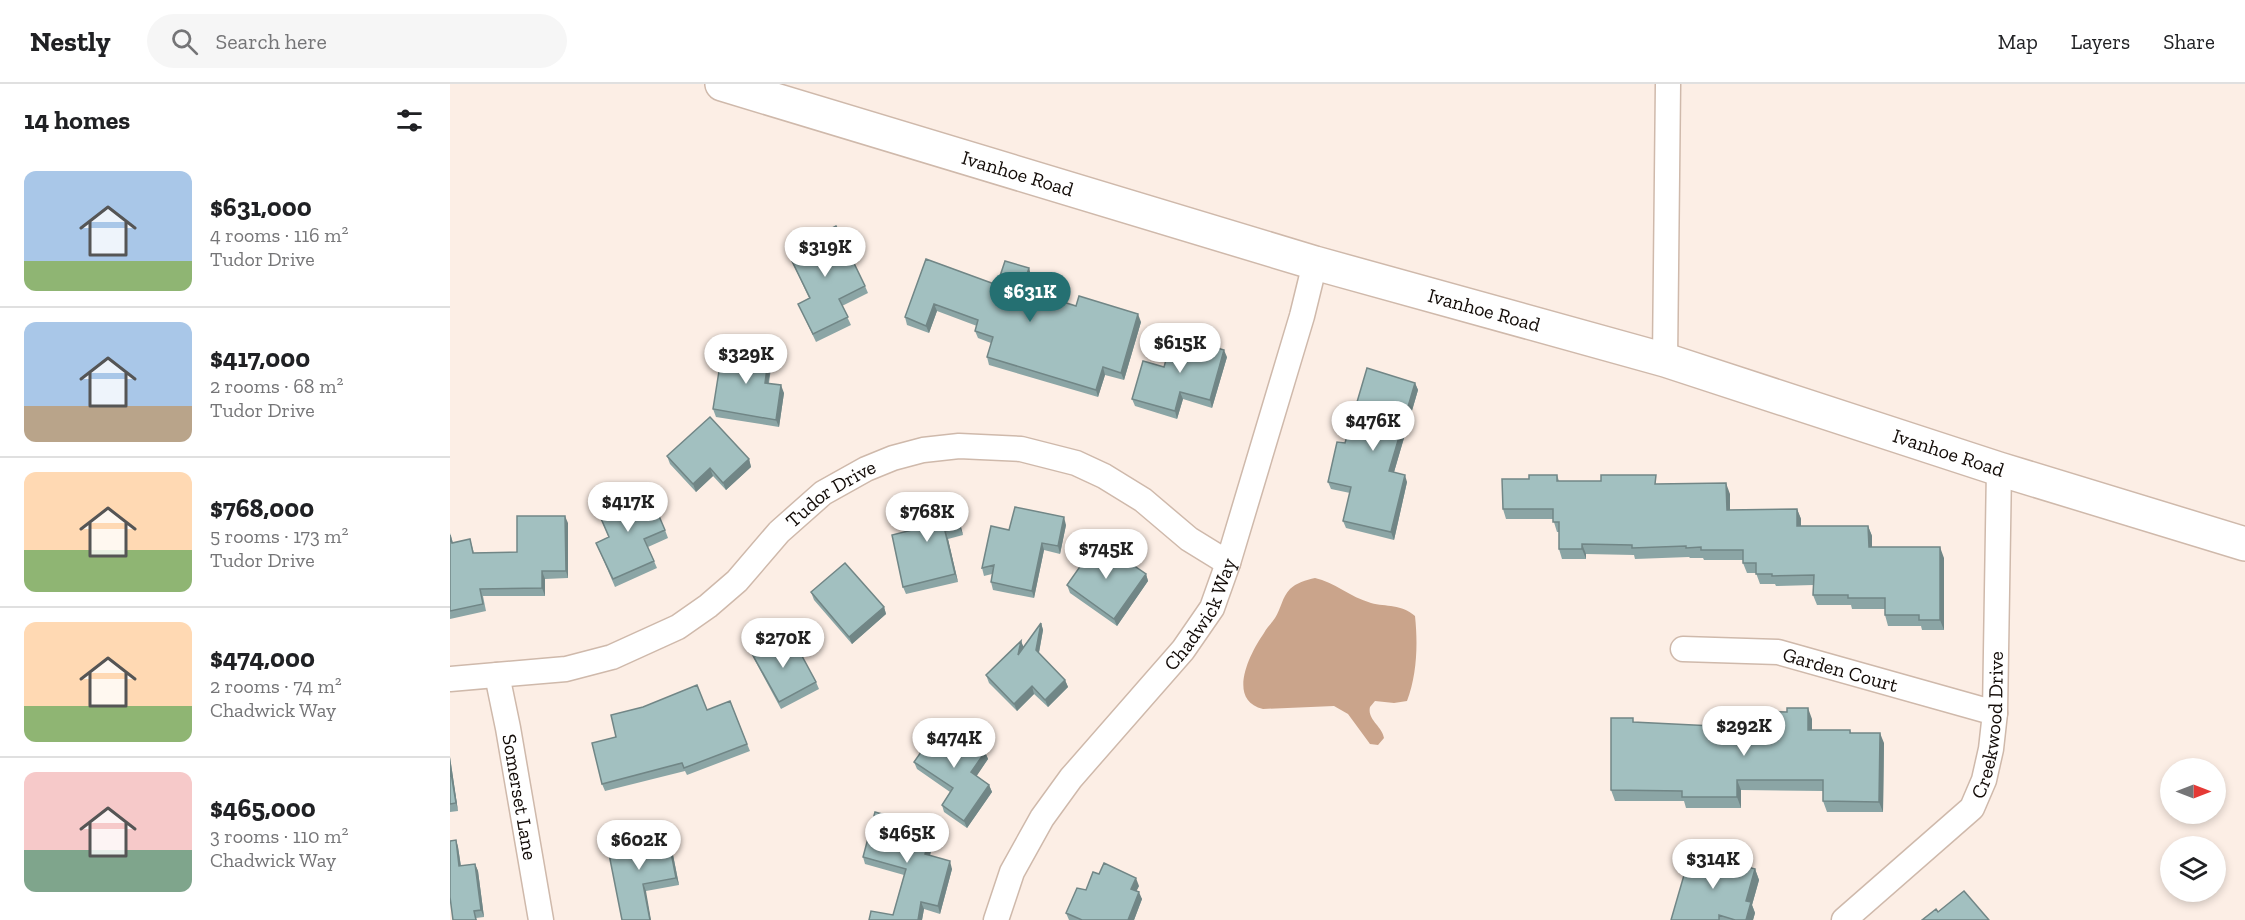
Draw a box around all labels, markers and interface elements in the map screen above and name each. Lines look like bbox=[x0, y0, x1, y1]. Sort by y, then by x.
search box bbox=[147, 14, 567, 68]
text: Nestly bbox=[30, 25, 111, 58]
icon: search bbox=[168, 25, 201, 58]
text: Search here bbox=[216, 28, 327, 55]
text: Map bbox=[1998, 29, 2038, 54]
text: Layers bbox=[2071, 29, 2130, 54]
text: Share bbox=[2163, 29, 2215, 54]
text: 14 homes bbox=[24, 104, 130, 136]
icon: filters bbox=[393, 104, 426, 137]
street label: Ivanhoe Road bbox=[959, 145, 1077, 201]
text: $631,000 bbox=[210, 191, 312, 223]
icon: home bbox=[72, 195, 144, 267]
text: 4 rooms · 116 m² bbox=[210, 223, 348, 247]
pin: $319K bbox=[783, 227, 867, 278]
text: $319K bbox=[799, 234, 851, 258]
text: Tudor Drive bbox=[210, 247, 315, 271]
pin: $631K bbox=[988, 272, 1072, 323]
text: $631K bbox=[1004, 279, 1056, 303]
street label: Ivanhoe Road bbox=[1425, 283, 1543, 337]
pin: $615K bbox=[1138, 323, 1222, 374]
text: $615K bbox=[1154, 330, 1206, 354]
pin: $329K bbox=[704, 334, 788, 385]
text: $329K bbox=[718, 341, 774, 365]
text: $417,000 bbox=[210, 342, 310, 374]
icon: home bbox=[72, 346, 144, 418]
text: 2 rooms · 68 m² bbox=[210, 374, 343, 398]
text: Tudor Drive bbox=[210, 398, 315, 422]
pin: $476K bbox=[1331, 401, 1415, 452]
text: $476K bbox=[1346, 408, 1400, 432]
street label: Ivanhoe Road bbox=[1890, 423, 2007, 482]
street label: Tudor Drive bbox=[781, 454, 879, 533]
pin: $417K bbox=[586, 482, 670, 533]
text: $417K bbox=[602, 489, 654, 513]
text: $768,000 bbox=[210, 492, 314, 524]
pin: $768K bbox=[885, 492, 969, 543]
icon: home bbox=[72, 496, 144, 568]
text: $768K bbox=[900, 499, 954, 523]
text: 5 rooms · 173 m² bbox=[210, 524, 348, 548]
pin: $745K bbox=[1064, 529, 1148, 580]
text: $745K bbox=[1079, 536, 1133, 560]
text: Tudor Drive bbox=[210, 548, 315, 572]
street label: Chadwick Way bbox=[1159, 554, 1241, 675]
pin: $270K bbox=[741, 618, 825, 669]
text: $270K bbox=[755, 625, 811, 649]
text: $474,000 bbox=[210, 642, 315, 674]
street label: Garden Court bbox=[1780, 642, 1901, 697]
icon: home bbox=[72, 646, 144, 718]
street label: Creekwood Drive bbox=[1966, 651, 2008, 802]
text: 2 rooms · 74 m² bbox=[210, 674, 342, 698]
text: Chadwick Way bbox=[210, 698, 336, 722]
pin: $292K bbox=[1702, 706, 1786, 757]
text: $292K bbox=[1716, 713, 1772, 737]
pin: $474K bbox=[912, 718, 996, 769]
text: $474K bbox=[926, 725, 982, 749]
street label: Somerset Lane bbox=[497, 732, 542, 862]
north arrow bbox=[2160, 758, 2226, 824]
map controls bbox=[2160, 758, 2226, 902]
text: $465,000 bbox=[210, 792, 316, 824]
icon: home bbox=[72, 796, 144, 868]
pin: $465K bbox=[865, 813, 949, 864]
pin: $602K bbox=[597, 820, 681, 871]
text: $465K bbox=[879, 820, 935, 844]
text: 3 rooms · 110 m² bbox=[210, 824, 348, 848]
text: $602K bbox=[611, 827, 667, 851]
button: layers bbox=[2160, 836, 2226, 902]
pin: $314K bbox=[1671, 839, 1755, 890]
text: $314K bbox=[1686, 846, 1740, 870]
text: Chadwick Way bbox=[210, 848, 336, 872]

